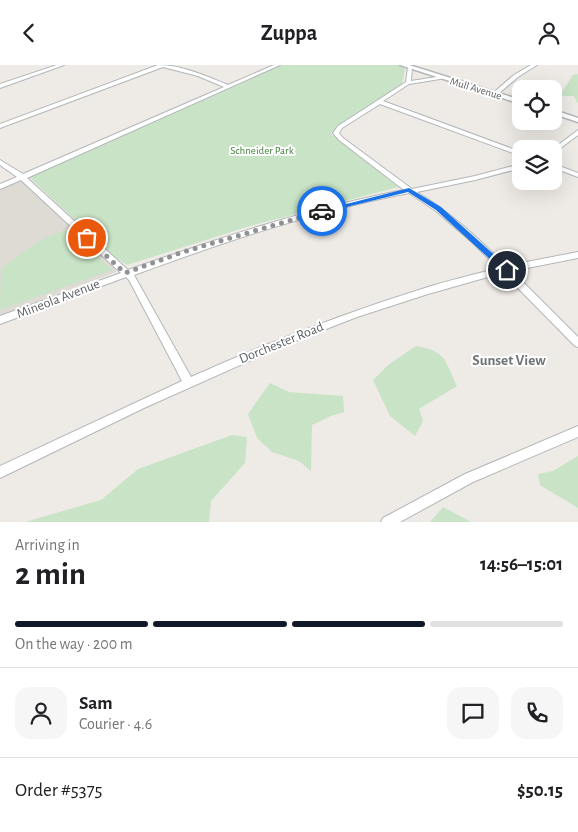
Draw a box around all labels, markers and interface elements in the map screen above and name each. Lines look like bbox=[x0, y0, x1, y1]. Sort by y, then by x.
icon: back bbox=[15, 19, 43, 47]
icon: person bbox=[535, 19, 563, 47]
text: Zuppa bbox=[261, 22, 317, 44]
street label: Mull Avenue bbox=[449, 75, 503, 102]
map controls bbox=[512, 80, 562, 190]
button: locate bbox=[512, 80, 562, 130]
button: layers bbox=[512, 140, 562, 190]
park label: Schneider Park bbox=[230, 145, 294, 156]
courier bbox=[297, 186, 347, 236]
icon: car bbox=[308, 197, 336, 225]
pin bbox=[66, 217, 108, 259]
icon: bag bbox=[73, 224, 101, 252]
pin bbox=[486, 249, 528, 291]
icon: home bbox=[493, 256, 521, 284]
street label: Mineola Avenue bbox=[15, 277, 102, 321]
street label: Dorchester Road bbox=[237, 320, 326, 366]
district label: Sunset View bbox=[472, 353, 546, 368]
text: Arriving in bbox=[15, 537, 80, 553]
text: 14:56–15:01 bbox=[480, 555, 563, 574]
text: 2 min bbox=[15, 558, 86, 590]
text: On the way · 200 m bbox=[15, 636, 133, 652]
button: person bbox=[15, 687, 67, 739]
button: chat bbox=[447, 687, 499, 739]
button: phone bbox=[511, 687, 563, 739]
text: Sam bbox=[79, 694, 113, 713]
text: Courier · 4.6 bbox=[79, 716, 152, 732]
text: Order #5375 bbox=[15, 781, 103, 800]
text: $50.15 bbox=[517, 781, 563, 800]

